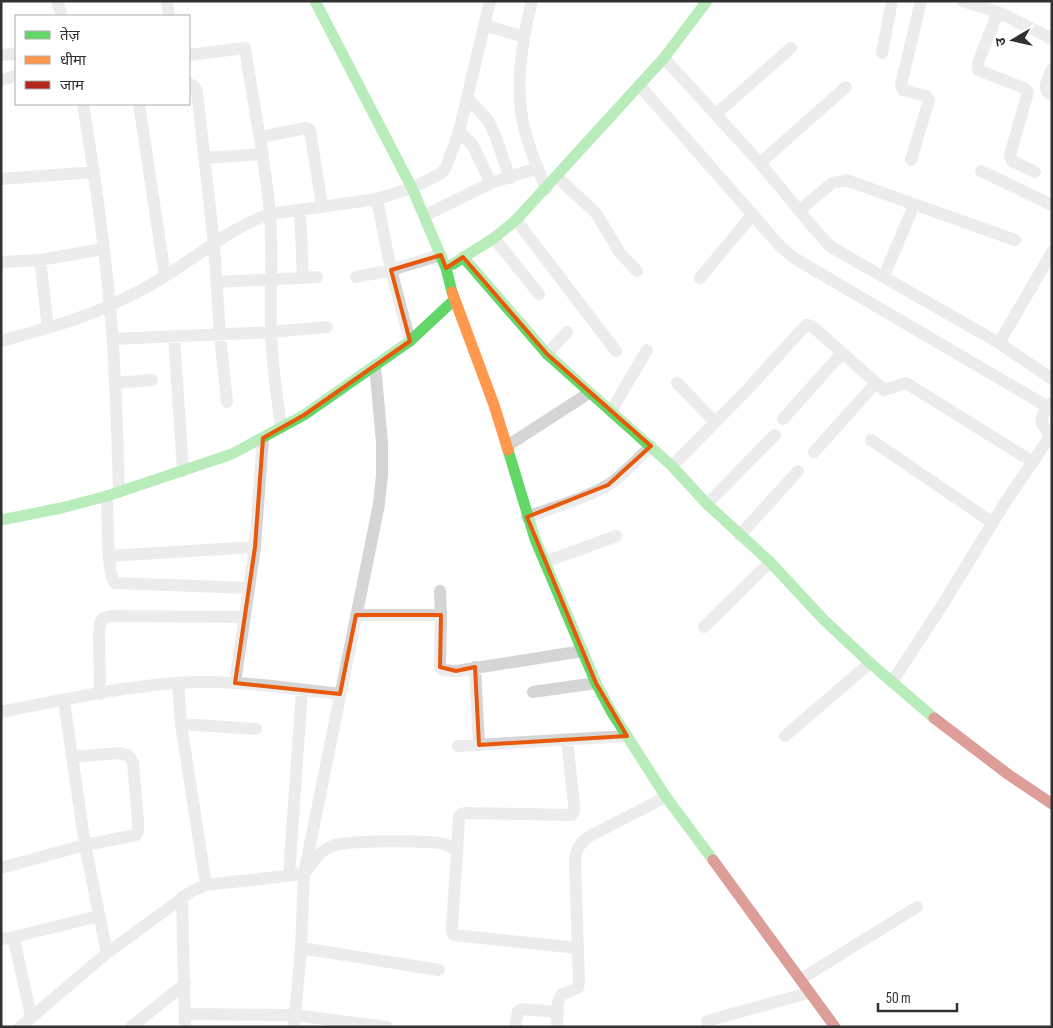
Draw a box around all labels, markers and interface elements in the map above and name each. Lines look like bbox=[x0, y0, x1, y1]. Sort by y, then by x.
legend bbox=[15, 15, 190, 105]
north arrow bbox=[988, 15, 1038, 65]
text: तेज़ bbox=[60, 26, 81, 45]
text: उ bbox=[991, 36, 1010, 47]
text: धीमा bbox=[60, 51, 87, 70]
text: जाम bbox=[60, 76, 85, 95]
scale bar bbox=[878, 980, 957, 1012]
text: 50 m bbox=[886, 989, 911, 1008]

